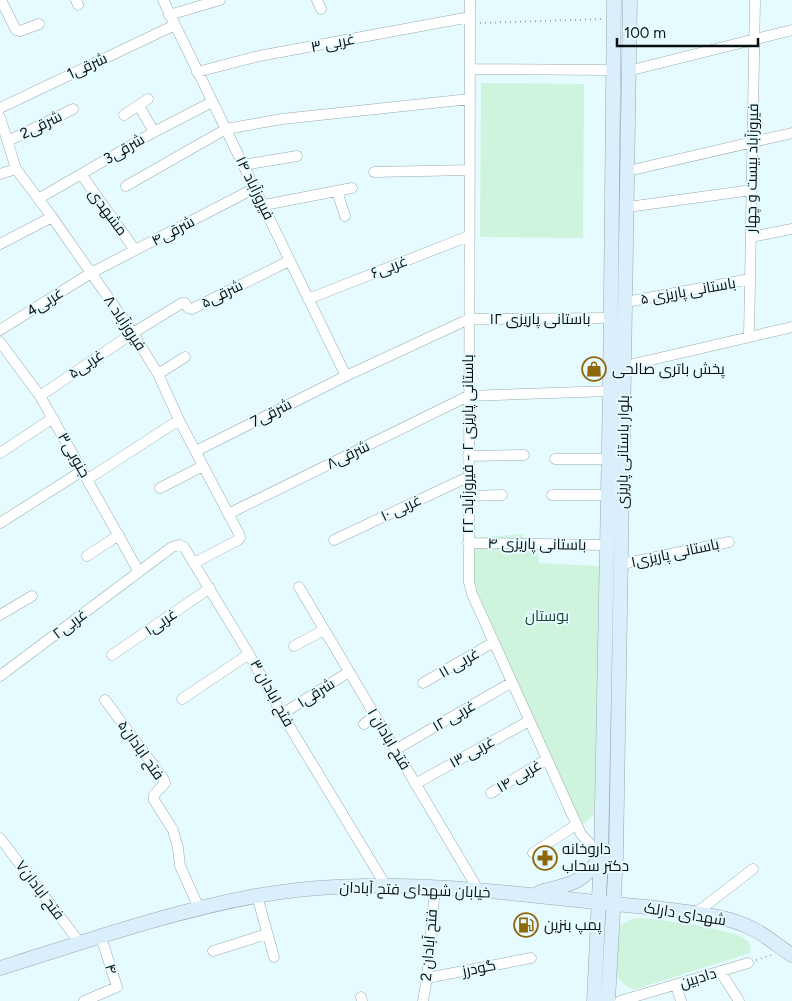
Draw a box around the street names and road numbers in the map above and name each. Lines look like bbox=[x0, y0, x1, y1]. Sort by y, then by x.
street label: غربی ۳ bbox=[309, 30, 357, 57]
street label: شرقی1 bbox=[64, 49, 110, 84]
street label: فیروزآباد بیست و چهار bbox=[742, 103, 763, 234]
street label: شرقی2 bbox=[17, 107, 65, 144]
street label: شرقی3 bbox=[100, 130, 148, 169]
street label: فیروزآباد ۱۴ bbox=[232, 153, 278, 223]
street label: مشهدی bbox=[84, 185, 131, 240]
street label: شرقی۴ bbox=[148, 212, 198, 251]
street label: غربی۶ bbox=[368, 252, 410, 283]
street label: باستانی پاریزی ۵ bbox=[639, 274, 737, 309]
street label: شرقی۵ bbox=[198, 276, 246, 313]
street label: غربی4 bbox=[23, 284, 67, 321]
street label: فیروزآباد ۸ bbox=[100, 292, 150, 354]
street label: باستانی پاریزی ۱۲ bbox=[489, 310, 591, 329]
street label: غربی۵ bbox=[65, 346, 108, 383]
street label: باستانی پاریزی ۲ - فیروزآباد ۲۲ bbox=[459, 354, 478, 534]
street label: شرقی7 bbox=[247, 395, 295, 432]
street label: بلوار باستانی پاریزی bbox=[613, 395, 634, 509]
street label: جنوبی۳ bbox=[53, 429, 94, 481]
street label: شرقی۸ bbox=[324, 437, 373, 474]
street label: غربی ۱۰ bbox=[378, 491, 425, 526]
street label: باستانی پاریزی ۴ bbox=[488, 534, 586, 555]
street label: باستانی پاریزی۱ bbox=[629, 535, 721, 572]
street label: غربی۲ bbox=[49, 605, 91, 644]
street label: غربی۱ bbox=[141, 605, 181, 640]
street label: غربی ۱۱ bbox=[436, 644, 483, 683]
street label: فتح ابادان ۳ bbox=[244, 656, 298, 731]
street label: شرقی۱ bbox=[294, 675, 339, 712]
street label: غربی ۱۲ bbox=[429, 696, 479, 736]
street label: فتح ابادان ۱ bbox=[362, 705, 414, 774]
street label: فتح ابادان۵ bbox=[112, 717, 168, 784]
street label: غربی ۱۳ bbox=[446, 732, 498, 773]
street label: غربی ۱۴ bbox=[493, 756, 545, 797]
street label: فتح ابادان۷ bbox=[10, 857, 68, 924]
street label: خیابان شهدای فتح آبادان bbox=[339, 878, 491, 904]
street label: شهدای دارلک bbox=[642, 899, 727, 930]
street label: فتح آبادان 2 bbox=[417, 908, 443, 982]
street label: گودرز bbox=[460, 956, 497, 980]
street label: ۴ bbox=[101, 962, 121, 976]
street label: دادبین bbox=[677, 964, 719, 993]

